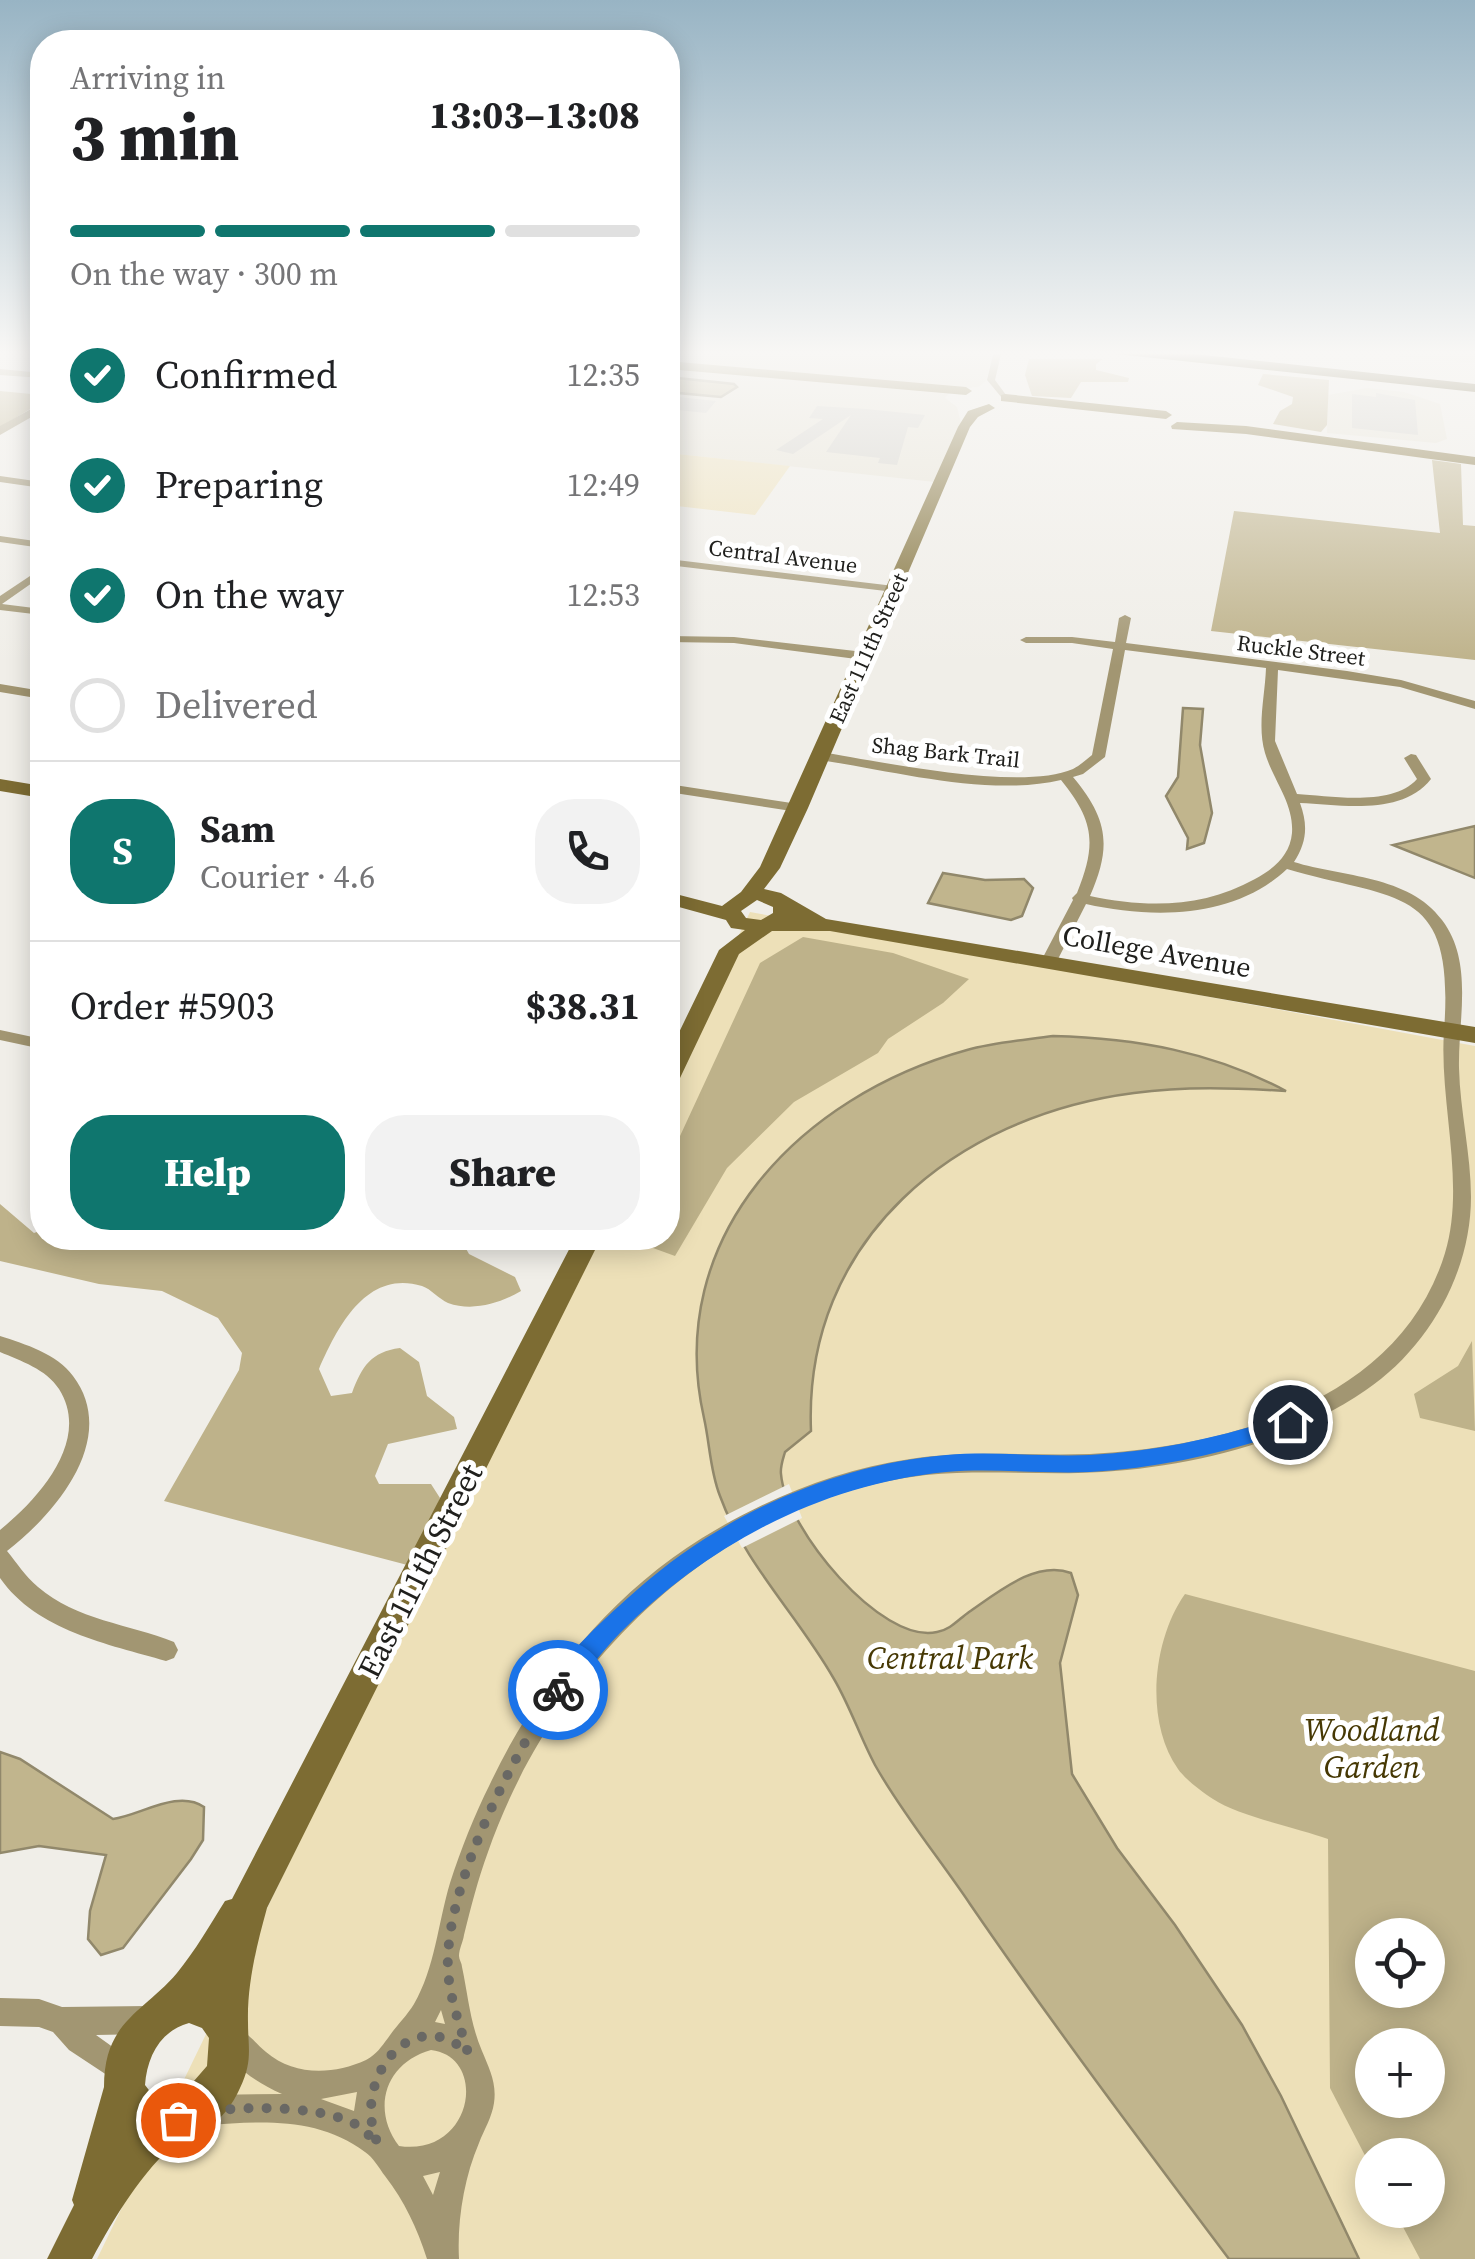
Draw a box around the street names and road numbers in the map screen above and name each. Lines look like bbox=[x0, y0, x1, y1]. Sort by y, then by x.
street label: Central Avenue bbox=[707, 532, 859, 580]
street label: East 111th Street bbox=[821, 567, 915, 728]
street label: Ruckle Street bbox=[1235, 627, 1368, 673]
street label: Shag Bark Trail bbox=[871, 729, 1021, 775]
street label: College Avenue bbox=[1060, 916, 1254, 986]
street label: East 111th Street bbox=[347, 1456, 493, 1686]

